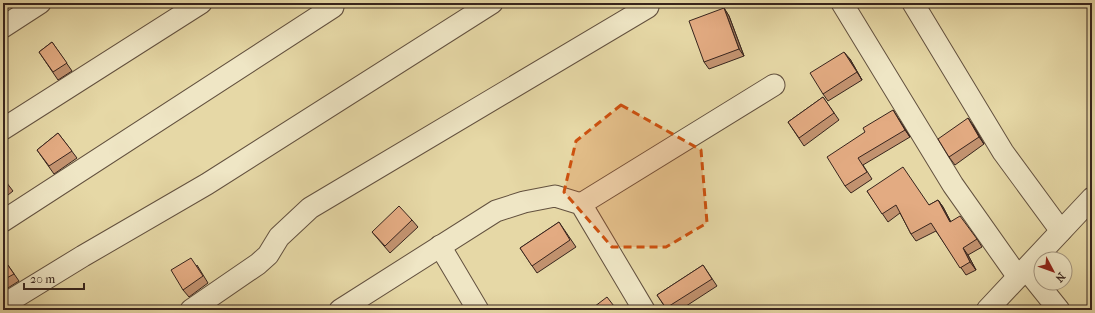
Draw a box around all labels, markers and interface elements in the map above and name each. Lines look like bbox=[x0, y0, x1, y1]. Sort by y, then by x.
north arrow bbox=[1033, 251, 1073, 291]
scale bar bbox=[24, 265, 84, 291]
text: N bbox=[1052, 270, 1068, 285]
text: 20 m bbox=[30, 272, 55, 286]

